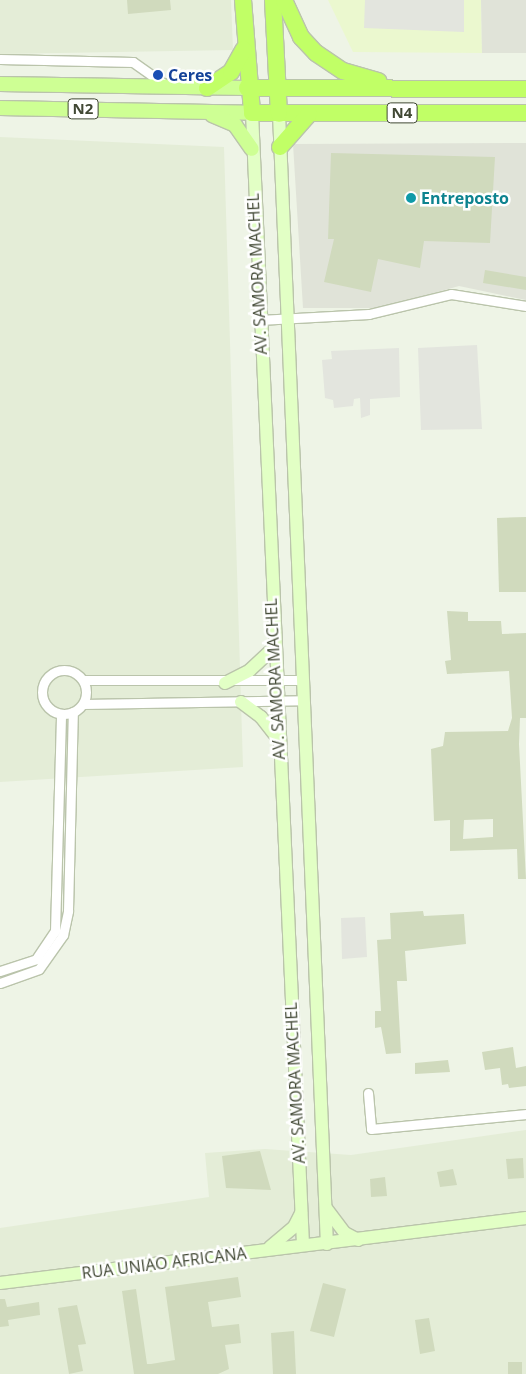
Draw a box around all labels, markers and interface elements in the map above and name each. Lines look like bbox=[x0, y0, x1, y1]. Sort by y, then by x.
place label: Ceres bbox=[168, 65, 212, 85]
marker: Ceres bbox=[152, 69, 164, 81]
road number: N2 bbox=[67, 96, 99, 122]
road number: N4 bbox=[386, 100, 418, 126]
place label: Entreposto bbox=[421, 188, 509, 208]
marker: Entreposto bbox=[405, 192, 417, 204]
street label: AV. SAMORA MACHEL bbox=[243, 193, 271, 355]
street label: AV. SAMORA MACHEL bbox=[261, 598, 289, 760]
street label: AV. SAMORA MACHEL bbox=[281, 1002, 309, 1164]
street label: RUA UNIAO AFRICANA bbox=[81, 1243, 247, 1283]

